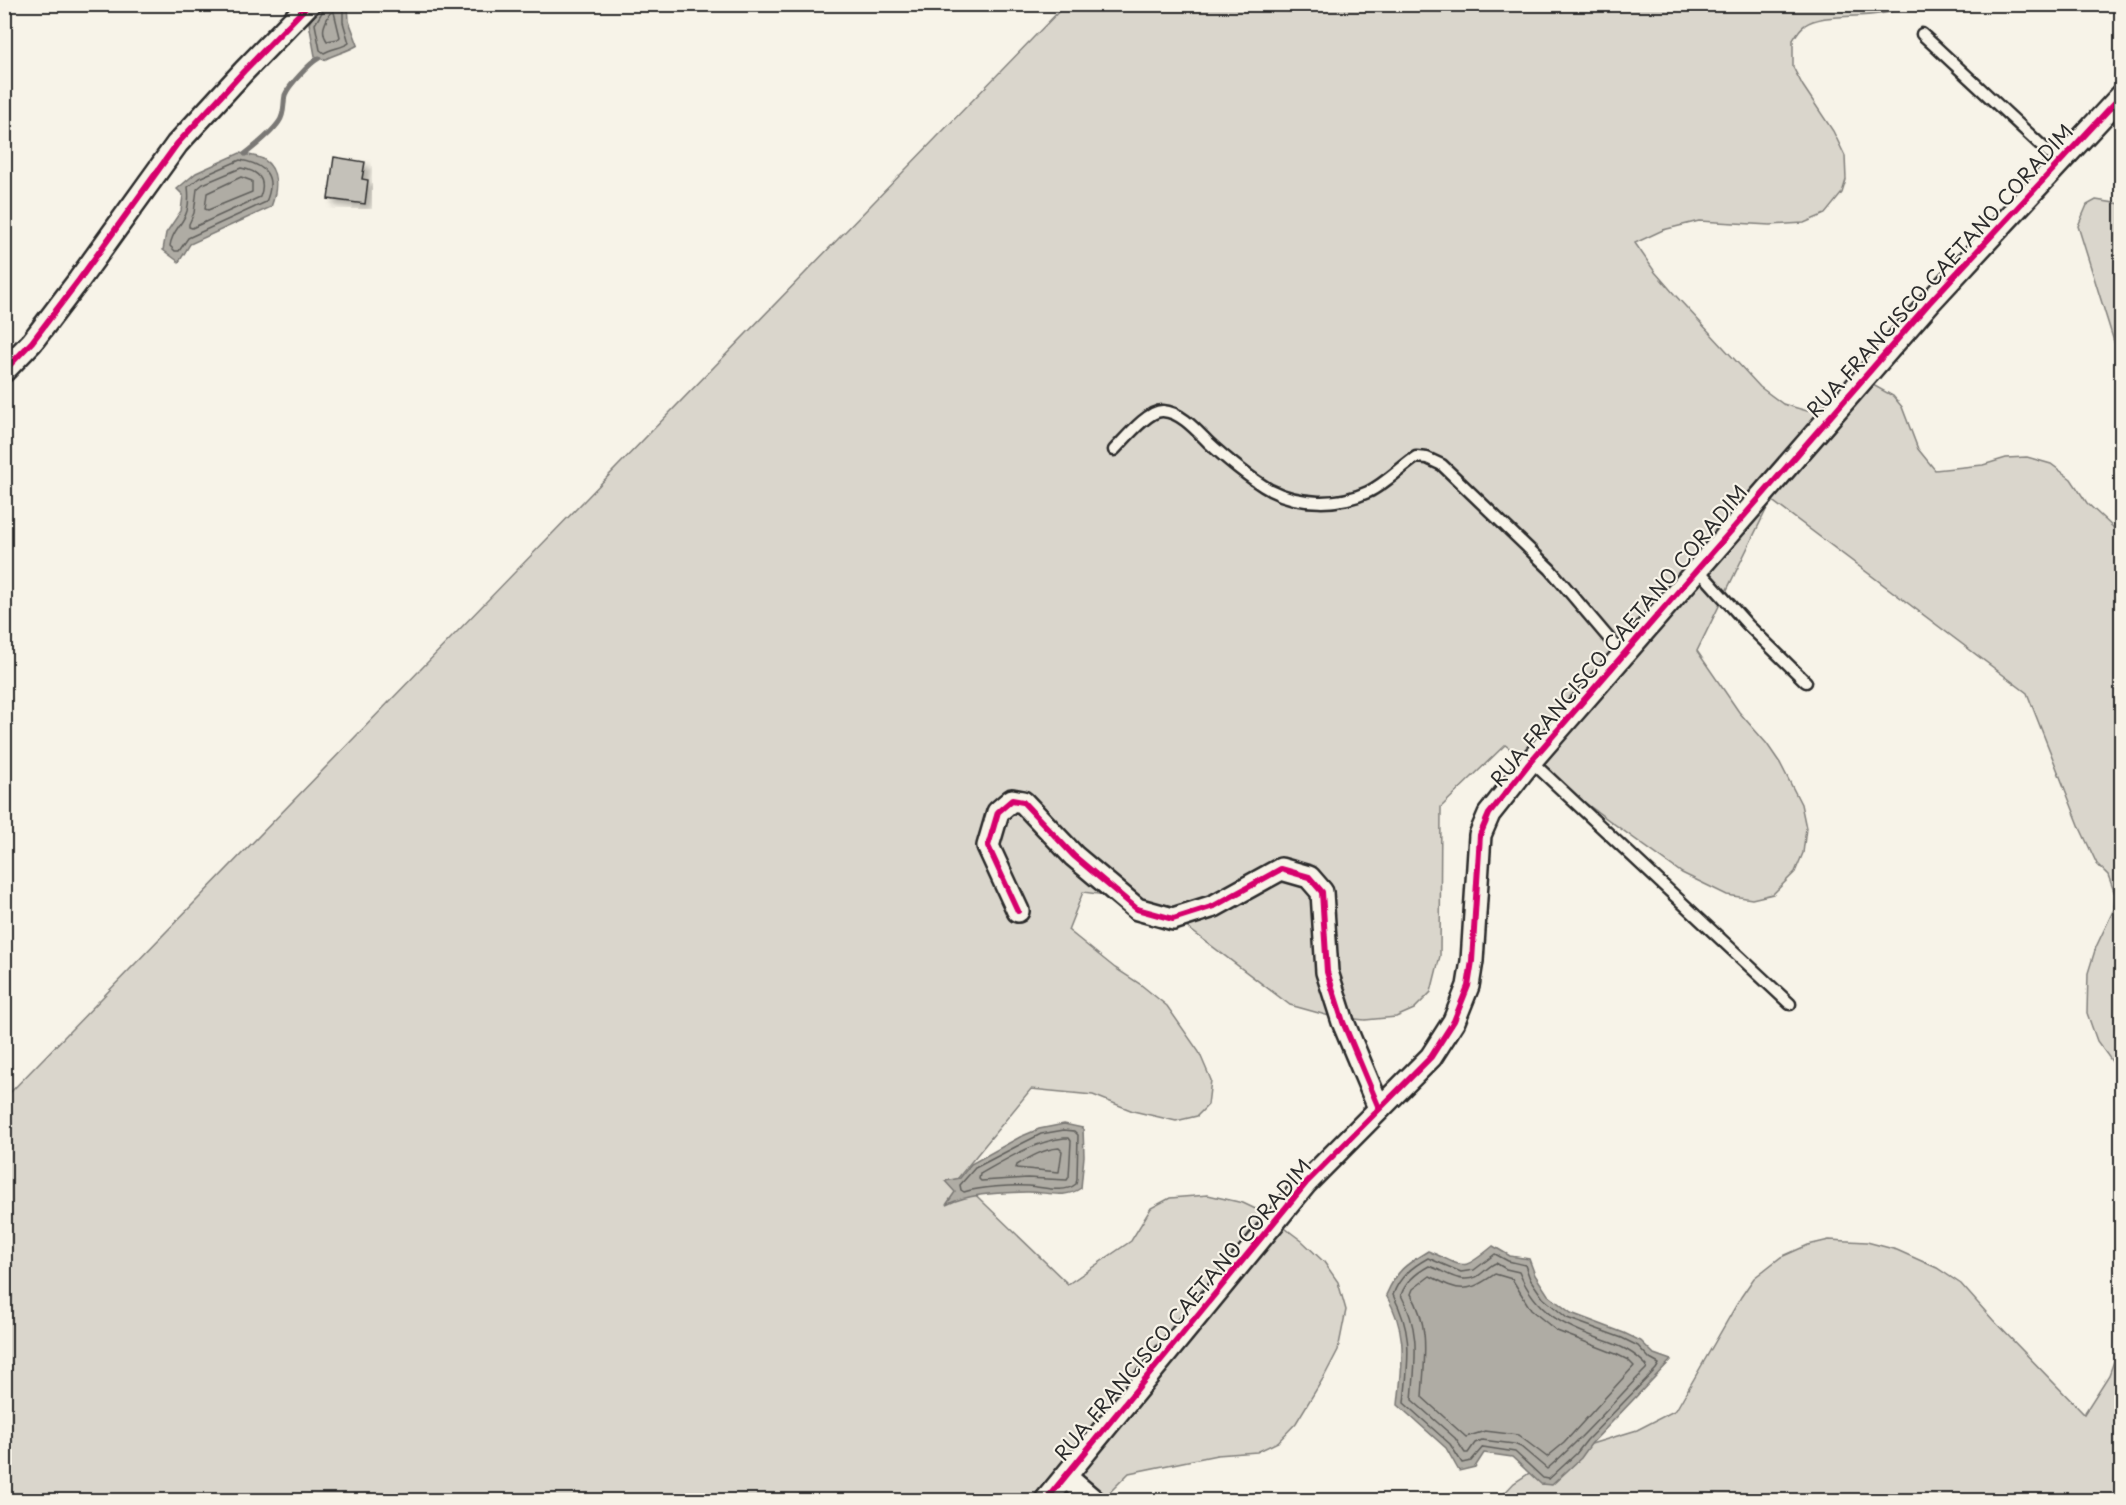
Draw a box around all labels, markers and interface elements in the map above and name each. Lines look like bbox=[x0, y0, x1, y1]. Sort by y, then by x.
street label: RUA FRANCISCO CAETANO CORADIM bbox=[1799, 117, 2080, 424]
street label: RUA FRANCISCO CAETANO CORADIM bbox=[1483, 478, 1754, 793]
street label: RUA FRANCISCO CAETANO CORADIM bbox=[1047, 1152, 1318, 1467]

